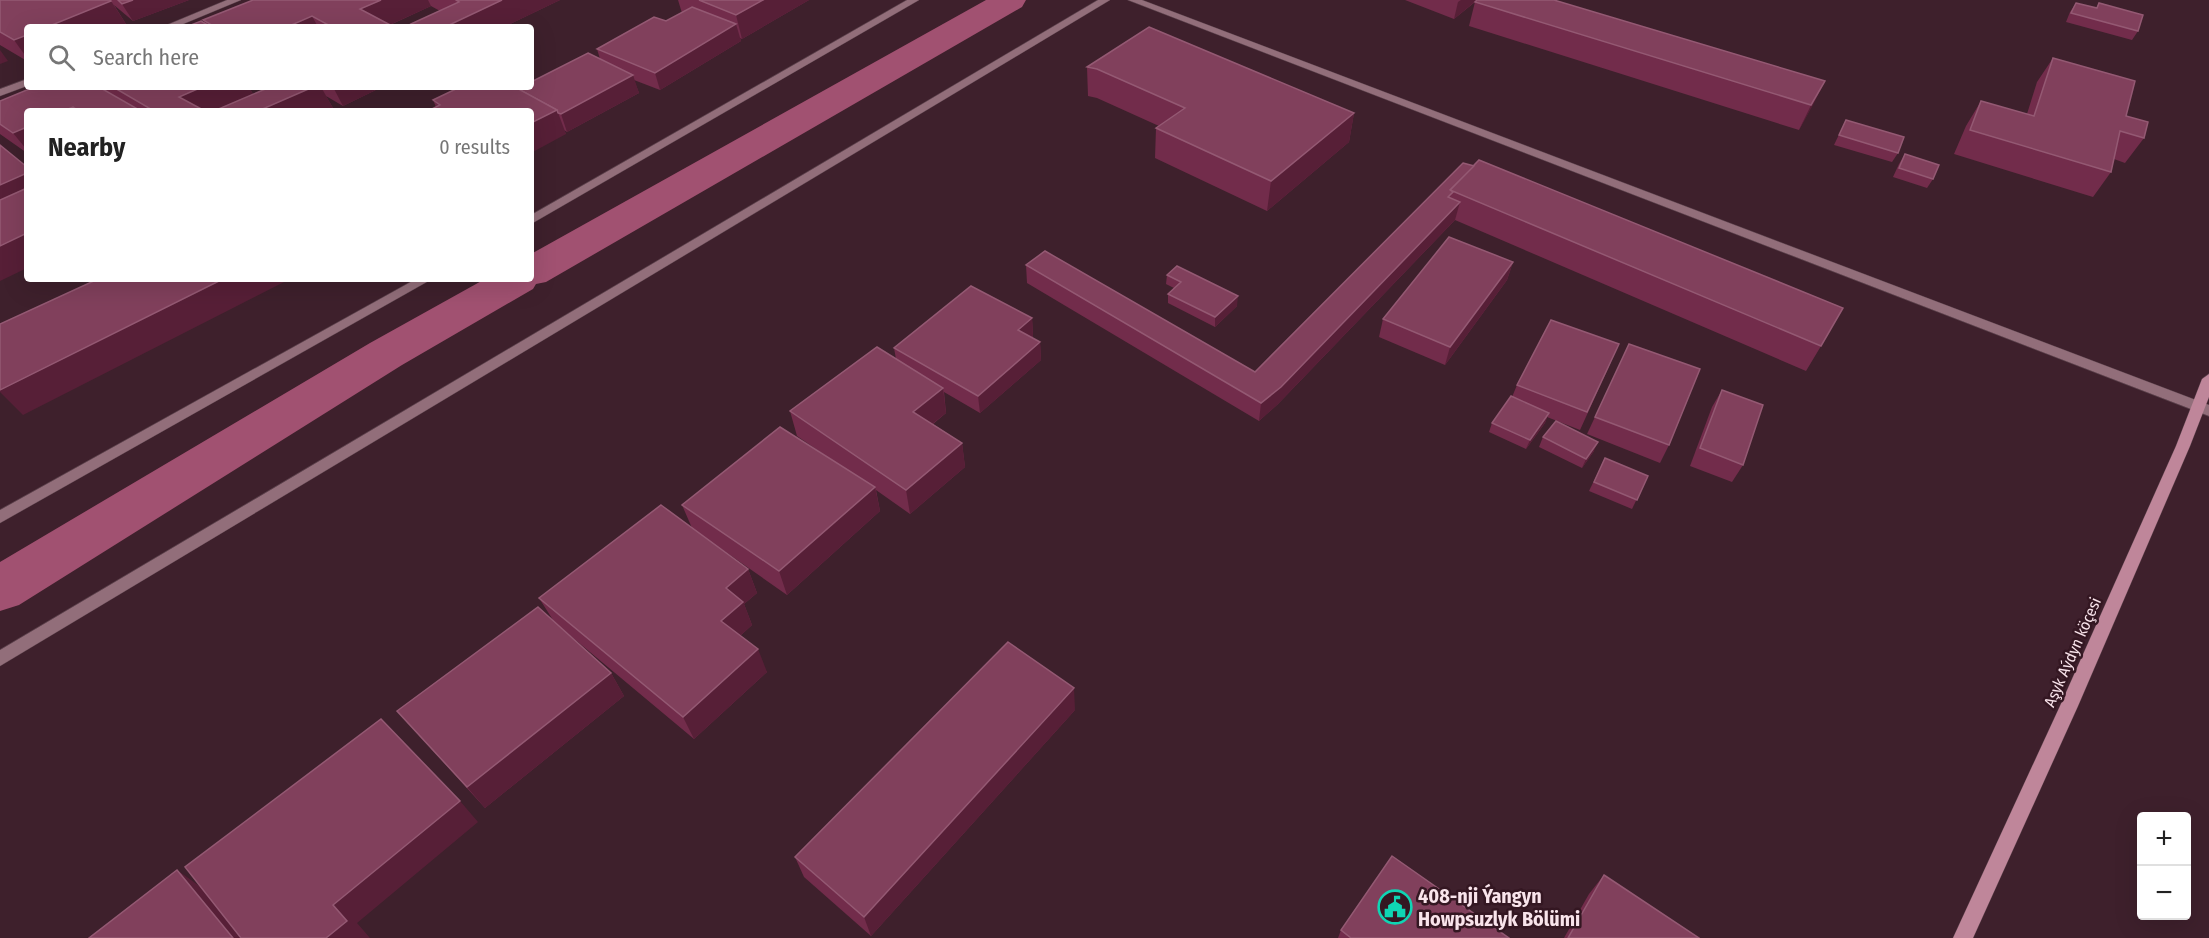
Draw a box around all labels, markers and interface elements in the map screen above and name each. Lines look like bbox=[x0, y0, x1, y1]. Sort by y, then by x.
search box bbox=[24, 24, 534, 90]
icon: search bbox=[45, 41, 78, 74]
text: Search here bbox=[93, 44, 199, 71]
text: Nearby bbox=[48, 132, 125, 163]
text: 0 results bbox=[439, 135, 510, 159]
street label: Aşyk Aýdyn köçesi bbox=[2040, 595, 2105, 710]
map controls bbox=[2137, 812, 2191, 920]
button: + bbox=[2137, 812, 2191, 866]
button: − bbox=[2137, 866, 2191, 920]
place label: 408-nji Ýangyn Howpsuzlyk Bölümi bbox=[1418, 883, 1580, 931]
public building icon: 408-nji Ýangyn Howpsuzlyk Bölümi bbox=[1377, 889, 1413, 925]

